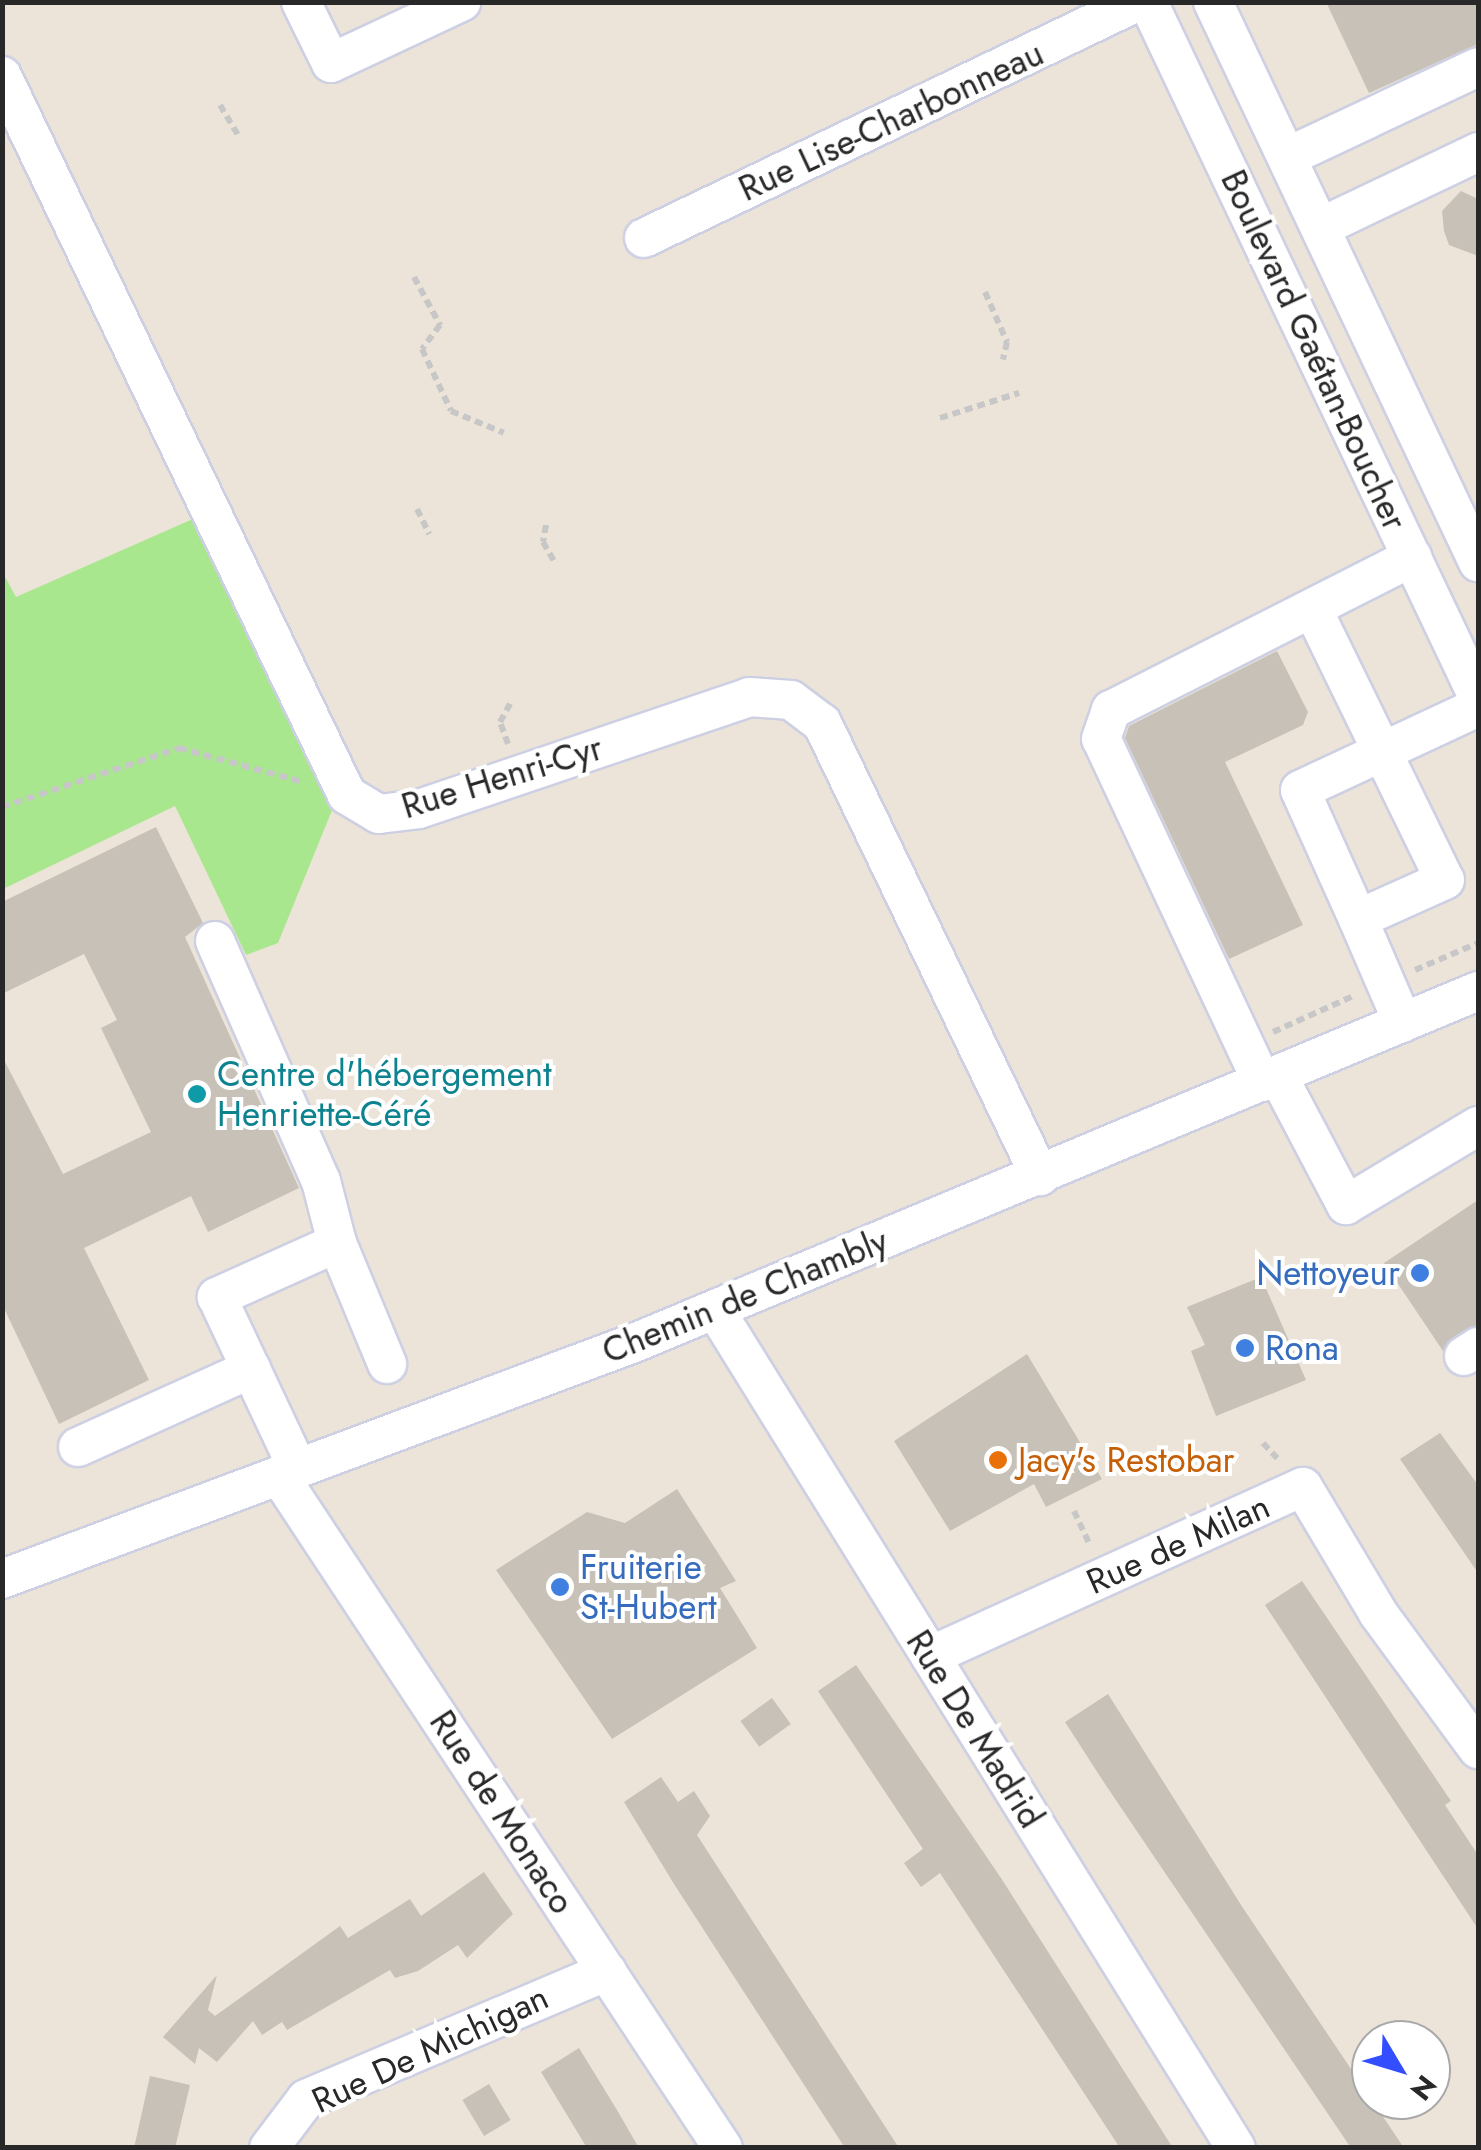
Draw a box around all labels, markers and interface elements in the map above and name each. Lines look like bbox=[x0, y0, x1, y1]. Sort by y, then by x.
street label: Rue Lise-Charbonneau bbox=[732, 32, 1050, 210]
street label: Boulevard Gaétan-Boucher bbox=[1212, 163, 1416, 537]
street label: Rue Henri-Cyr bbox=[397, 727, 607, 827]
place label: Centre d'hébergement Henriette-Céré bbox=[217, 1053, 552, 1135]
marker: Centre d'hébergement Henriette-Céré bbox=[186, 1083, 208, 1105]
street label: Chemin de Chambly bbox=[596, 1220, 894, 1372]
place label: Nettoyeur bbox=[1256, 1252, 1400, 1294]
marker: Nettoyeur bbox=[1409, 1262, 1431, 1284]
place label: Rona bbox=[1265, 1327, 1339, 1369]
marker: Rona bbox=[1234, 1337, 1256, 1359]
place label: Jacy's Restobar bbox=[1018, 1439, 1234, 1481]
marker: Jacy's Restobar bbox=[987, 1449, 1009, 1471]
street label: Rue de Milan bbox=[1080, 1485, 1276, 1603]
place label: Fruiterie St-Hubert bbox=[580, 1546, 717, 1628]
marker: Fruiterie St-Hubert bbox=[549, 1576, 571, 1598]
street label: Rue De Madrid bbox=[898, 1622, 1052, 1836]
street label: Rue de Monaco bbox=[421, 1703, 583, 1921]
street label: Rue De Michigan bbox=[305, 1976, 555, 2122]
north arrow bbox=[1351, 2020, 1451, 2120]
text: N bbox=[1400, 2066, 1446, 2109]

